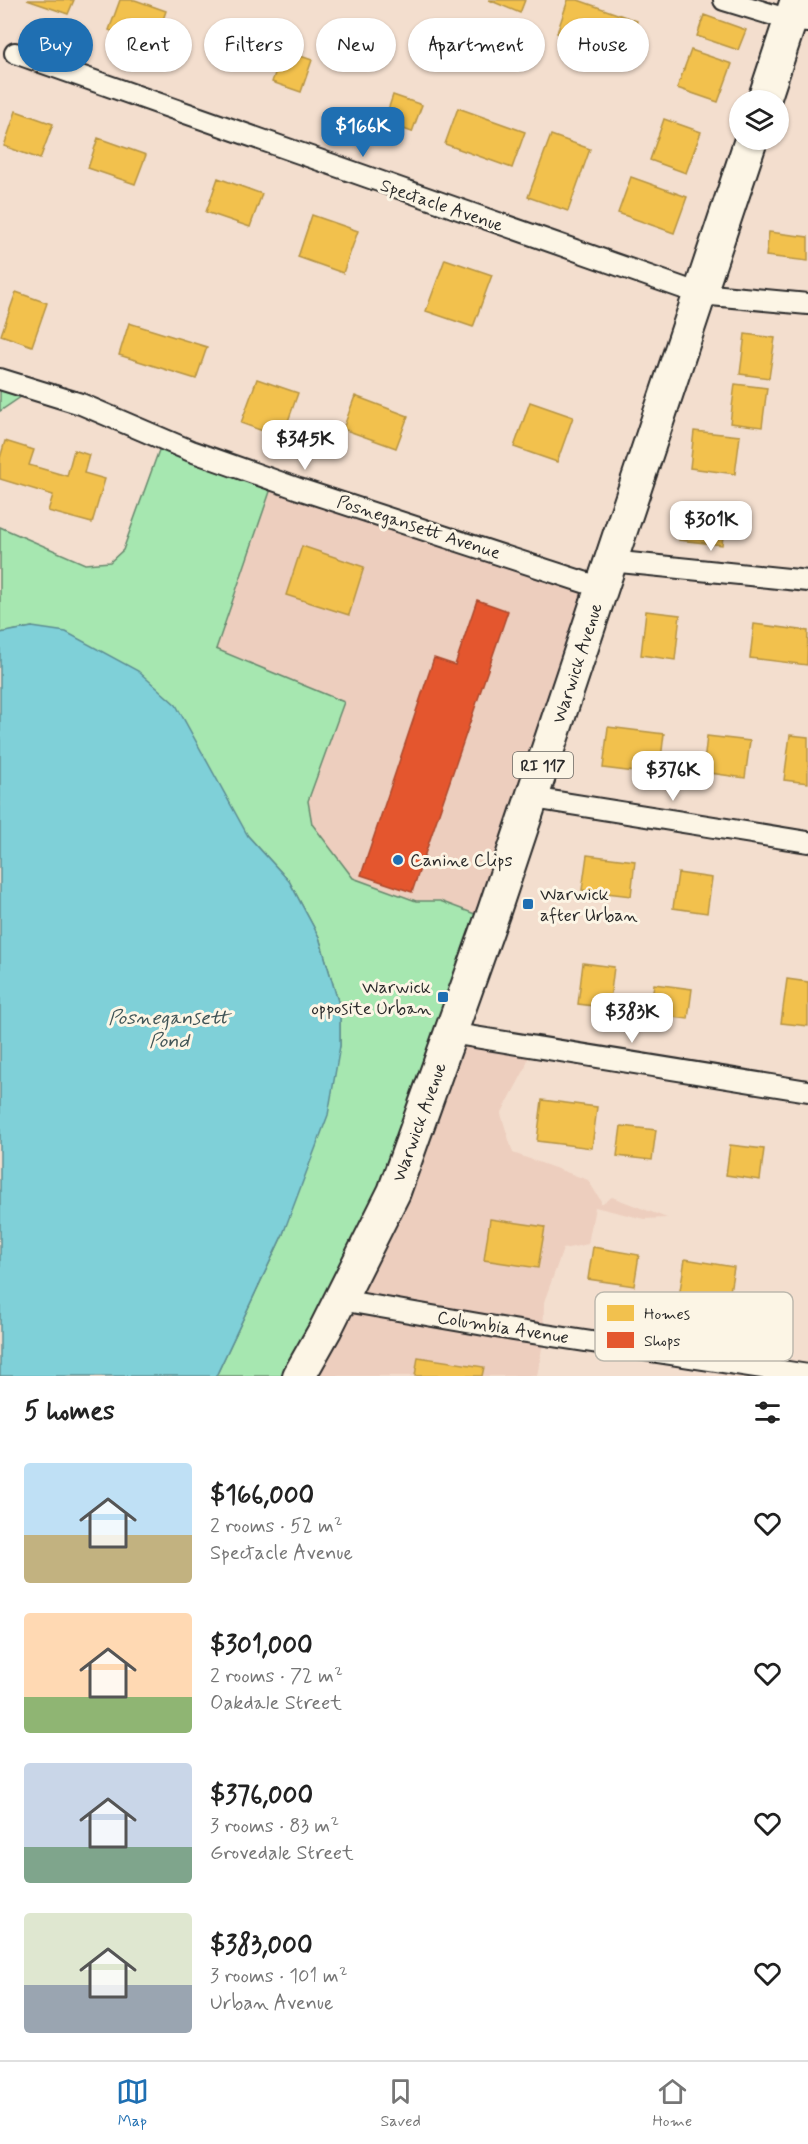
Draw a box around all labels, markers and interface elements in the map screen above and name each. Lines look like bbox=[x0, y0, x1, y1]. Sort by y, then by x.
chip: Buy bbox=[18, 18, 93, 72]
chip: Rent bbox=[105, 18, 192, 72]
chip: Filters bbox=[204, 18, 304, 72]
chip: New bbox=[316, 18, 396, 72]
chip: Apartment bbox=[408, 18, 545, 72]
chip: House bbox=[557, 18, 649, 72]
map controls bbox=[729, 90, 789, 150]
button: layers bbox=[729, 90, 789, 150]
pin: $166K bbox=[321, 107, 405, 158]
text: $166K bbox=[335, 113, 391, 140]
street label: Spectacle Avenue bbox=[377, 174, 506, 238]
pin: $345K bbox=[263, 420, 347, 471]
text: $345K bbox=[276, 426, 334, 453]
street label: Posnegansett Avenue bbox=[334, 490, 504, 566]
pin: $301K bbox=[669, 501, 753, 552]
text: $301K bbox=[684, 507, 738, 534]
street label: Warwick Avenue bbox=[547, 600, 609, 727]
pin: $376K bbox=[631, 751, 715, 802]
road number: RI 117 bbox=[513, 752, 573, 778]
text: $376K bbox=[646, 757, 700, 784]
place label: Canine Clips bbox=[410, 849, 512, 873]
marker: Canine Clips bbox=[391, 853, 405, 867]
place label: Warwick after Urban bbox=[540, 883, 638, 928]
marker: Warwick after Urban bbox=[521, 897, 535, 911]
place label: Warwick opposite Urban bbox=[311, 976, 431, 1021]
marker: Warwick opposite Urban bbox=[436, 990, 450, 1004]
pin: $383K bbox=[590, 993, 674, 1044]
text: $383K bbox=[605, 999, 659, 1026]
water label: Posnegansett Pond bbox=[108, 1005, 232, 1055]
street label: Warwick Avenue bbox=[387, 1059, 453, 1186]
legend bbox=[595, 1292, 793, 1361]
text: Homes bbox=[644, 1304, 690, 1325]
street label: Columbia Avenue bbox=[435, 1306, 570, 1350]
text: Shops bbox=[644, 1331, 681, 1352]
text: 5 homes bbox=[24, 1395, 115, 1429]
icon: filters bbox=[751, 1396, 784, 1429]
text: $166,000 bbox=[210, 1479, 314, 1513]
icon: home bbox=[72, 1487, 144, 1559]
icon: heart bbox=[751, 1507, 784, 1540]
text: 2 rooms · 52 m² bbox=[210, 1513, 343, 1540]
text: Spectacle Avenue bbox=[210, 1540, 353, 1567]
text: $301,000 bbox=[210, 1629, 313, 1663]
icon: home bbox=[72, 1637, 144, 1709]
icon: heart bbox=[751, 1657, 784, 1690]
text: 2 rooms · 72 m² bbox=[210, 1663, 343, 1690]
text: Oakdale Street bbox=[210, 1690, 342, 1717]
text: $376,000 bbox=[210, 1779, 313, 1813]
icon: home bbox=[72, 1787, 144, 1859]
icon: heart bbox=[751, 1807, 784, 1840]
text: 3 rooms · 83 m² bbox=[210, 1813, 339, 1840]
text: Grovedale Street bbox=[210, 1840, 354, 1867]
text: $383,000 bbox=[210, 1929, 313, 1963]
icon: home bbox=[72, 1937, 144, 2009]
icon: heart bbox=[751, 1957, 784, 1990]
text: 3 rooms · 101 m² bbox=[210, 1963, 348, 1990]
text: Urban Avenue bbox=[210, 1990, 333, 2017]
tab: Map bbox=[116, 2075, 149, 2132]
tab: Saved bbox=[380, 2075, 421, 2132]
tab: Home bbox=[652, 2075, 692, 2132]

